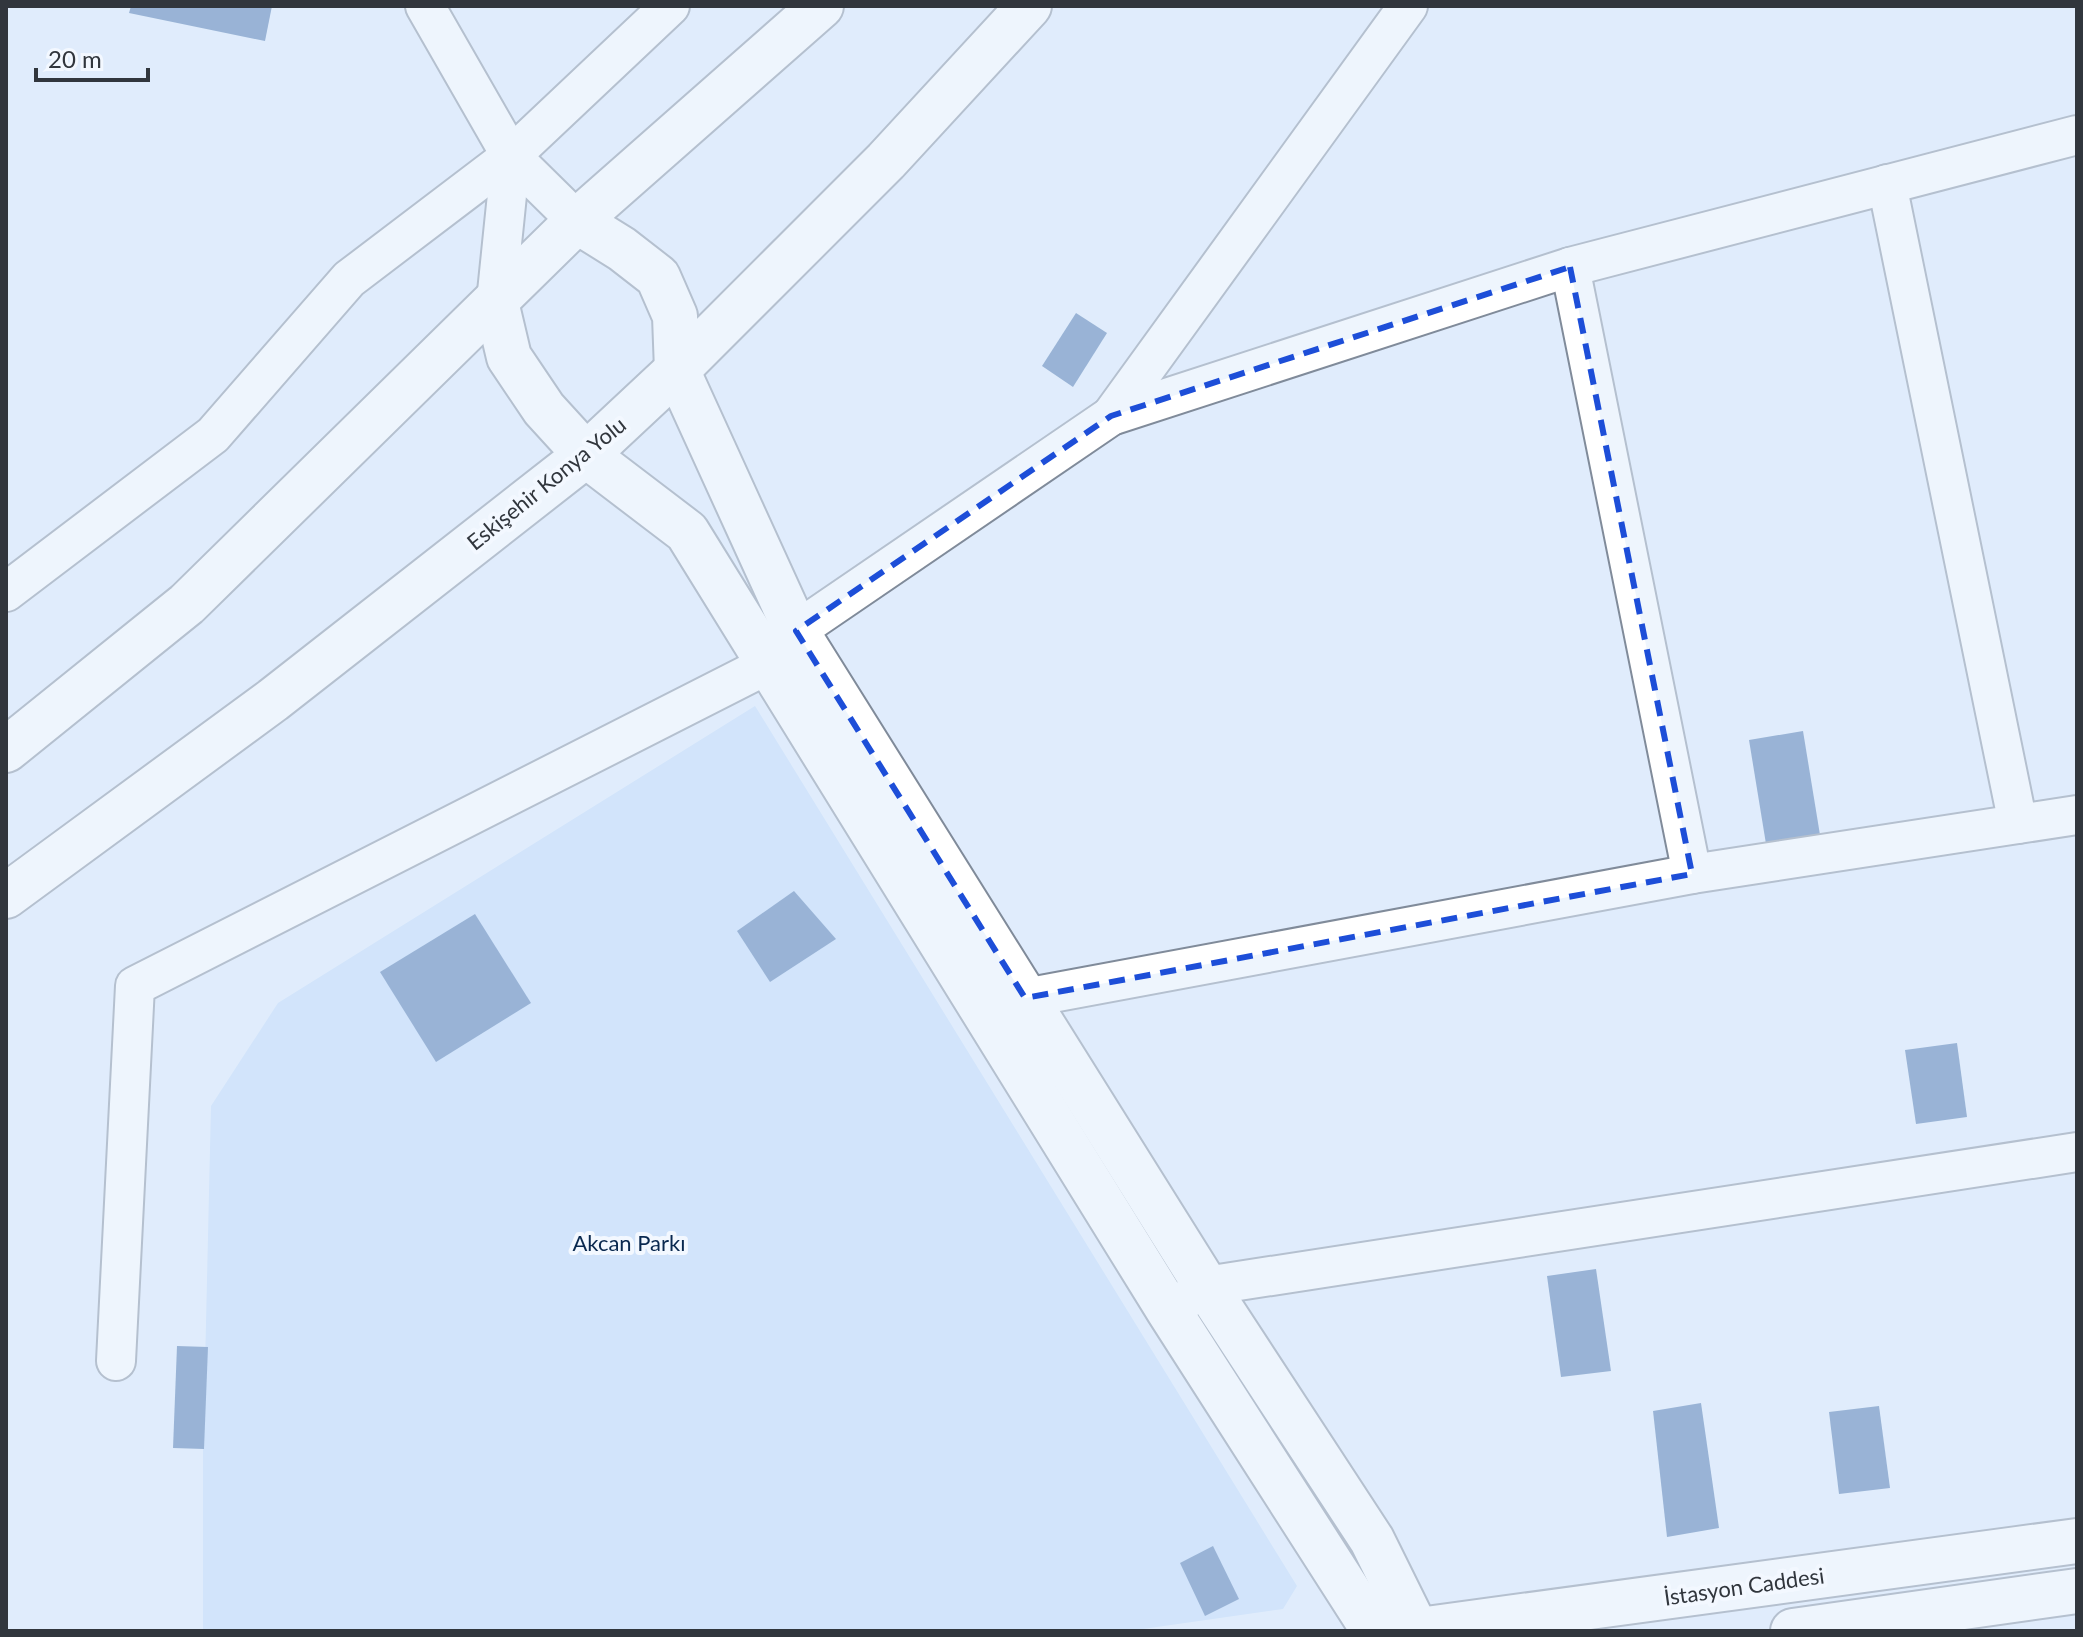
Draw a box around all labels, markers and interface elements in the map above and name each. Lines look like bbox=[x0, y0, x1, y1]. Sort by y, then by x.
scale bar bbox=[36, 32, 148, 82]
text: 20 m bbox=[48, 44, 102, 73]
street label: Eskişehir Konya Yolu bbox=[461, 411, 631, 555]
park label: Akcan Parkı bbox=[572, 1229, 686, 1256]
street label: İstasyon Caddesi bbox=[1662, 1561, 1826, 1611]

